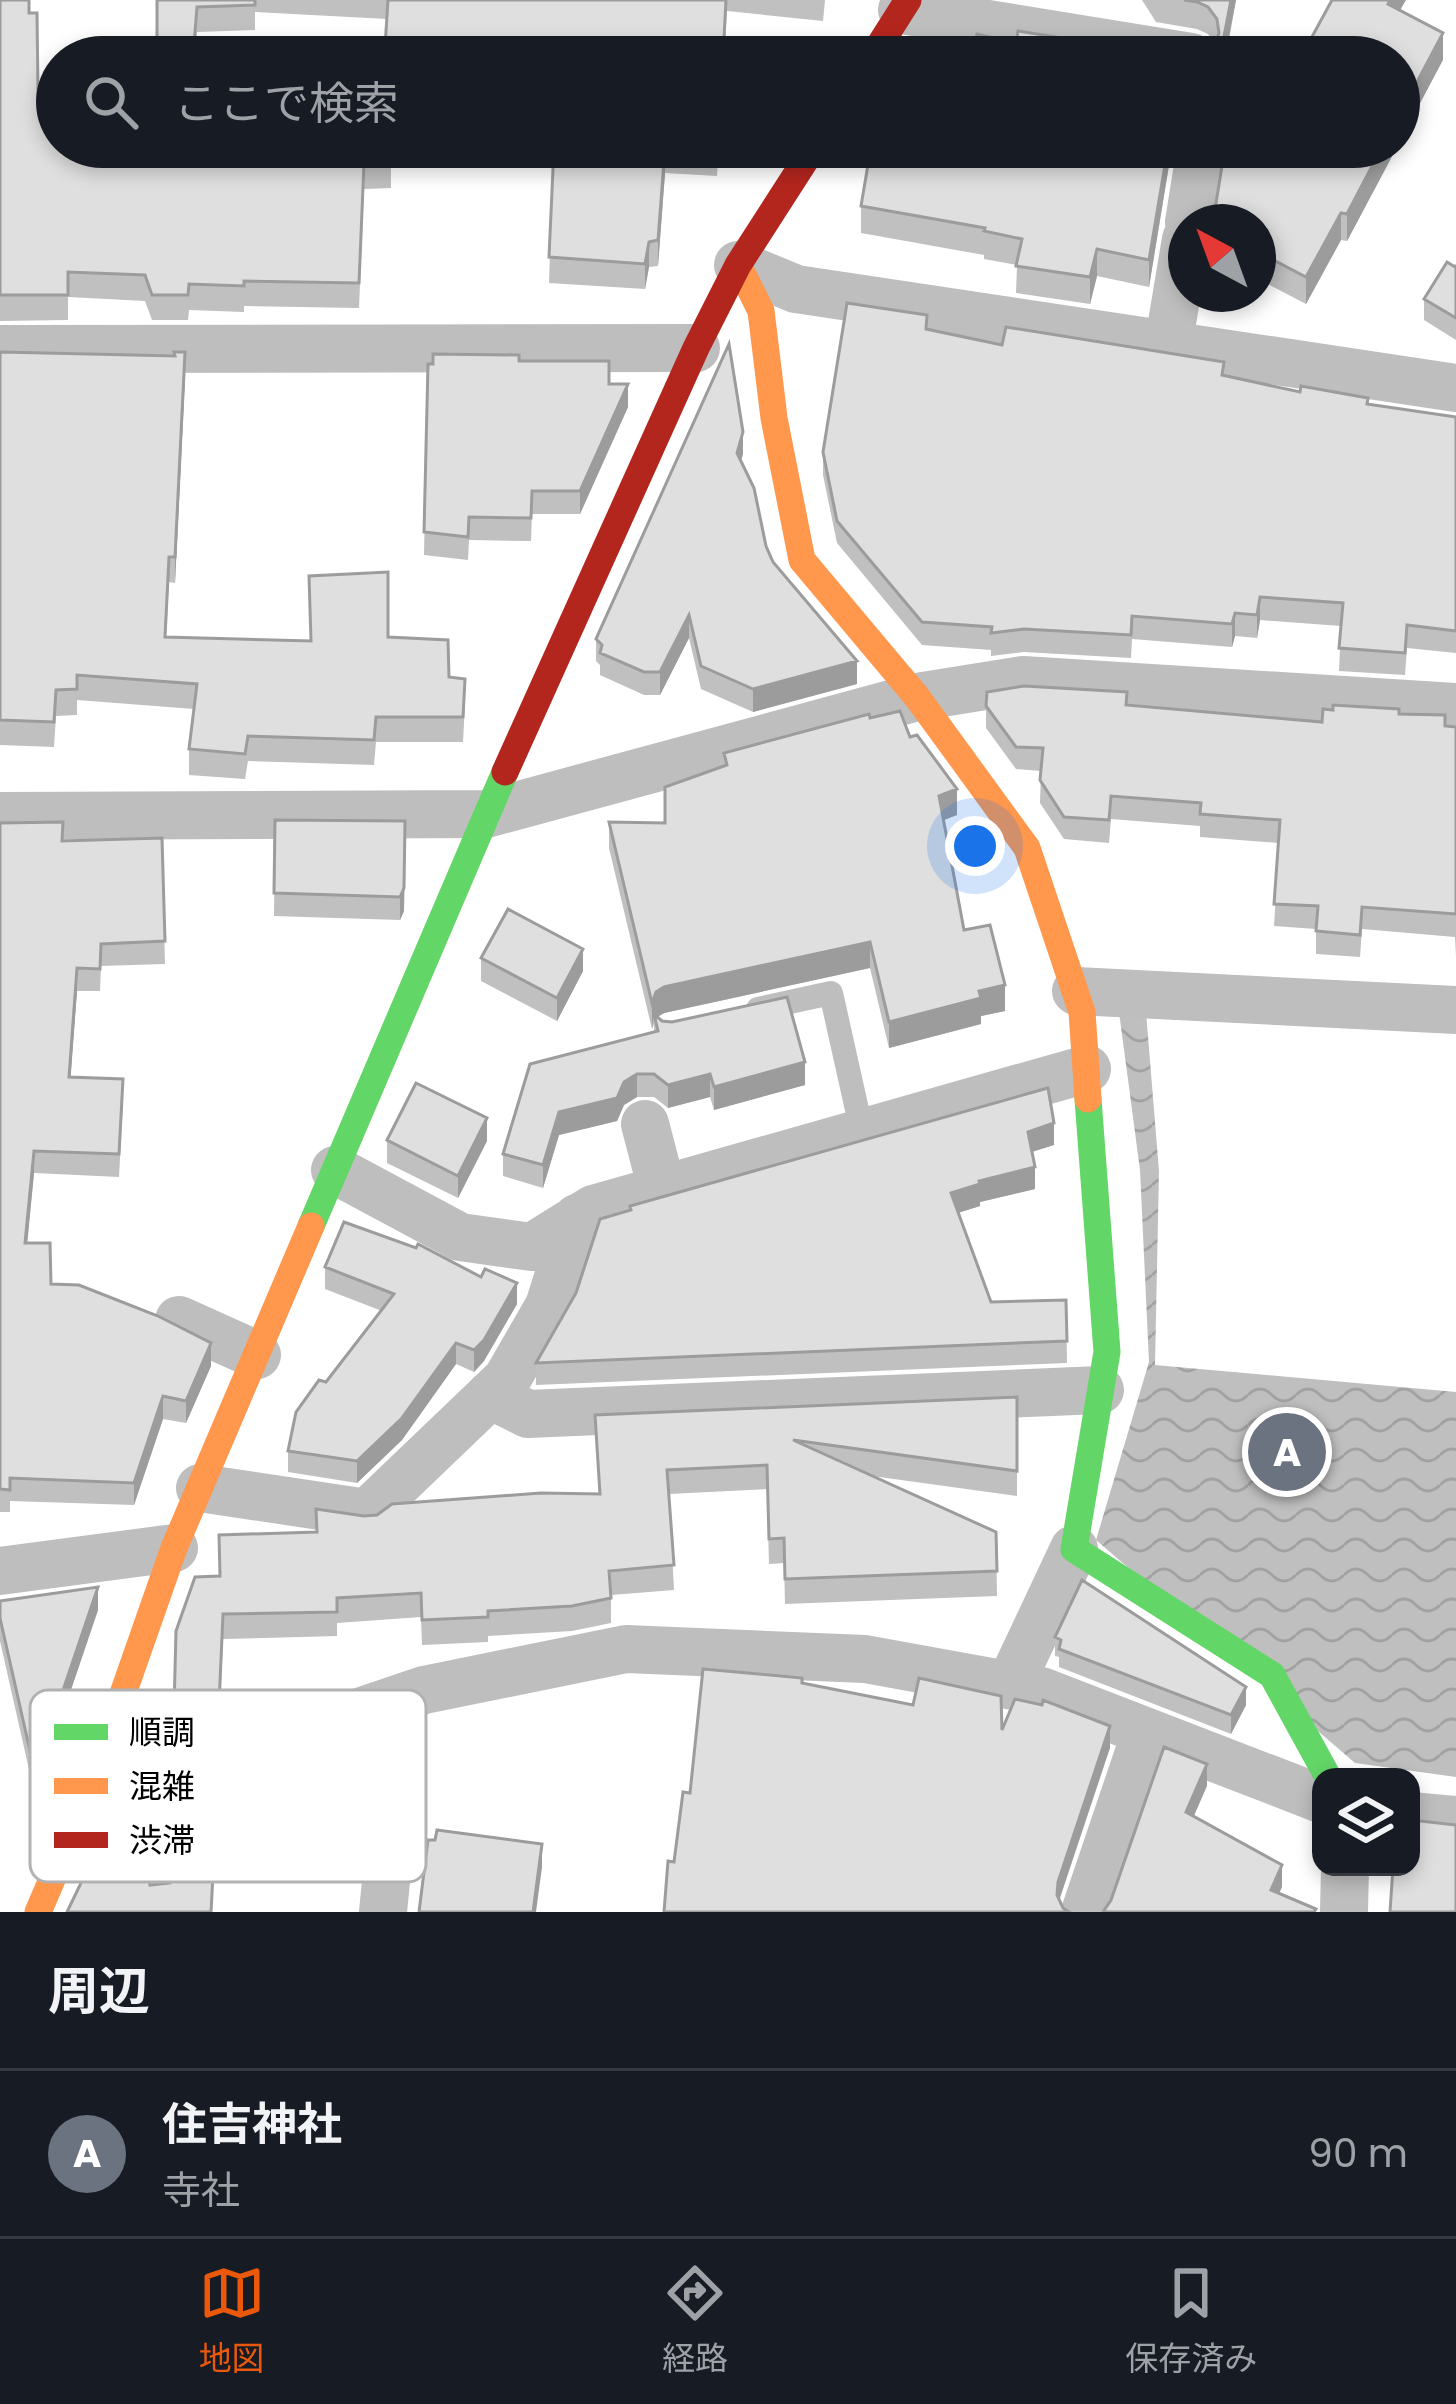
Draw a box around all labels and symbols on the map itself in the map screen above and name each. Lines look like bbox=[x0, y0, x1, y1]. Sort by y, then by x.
north arrow bbox=[1168, 204, 1276, 312]
your location bbox=[945, 816, 1005, 876]
pin: A bbox=[1248, 1407, 1326, 1497]
legend bbox=[30, 1690, 426, 1882]
text: 順調 bbox=[129, 1709, 195, 1756]
text: 混雑 bbox=[129, 1763, 195, 1810]
text: 渋滞 bbox=[129, 1817, 195, 1864]

